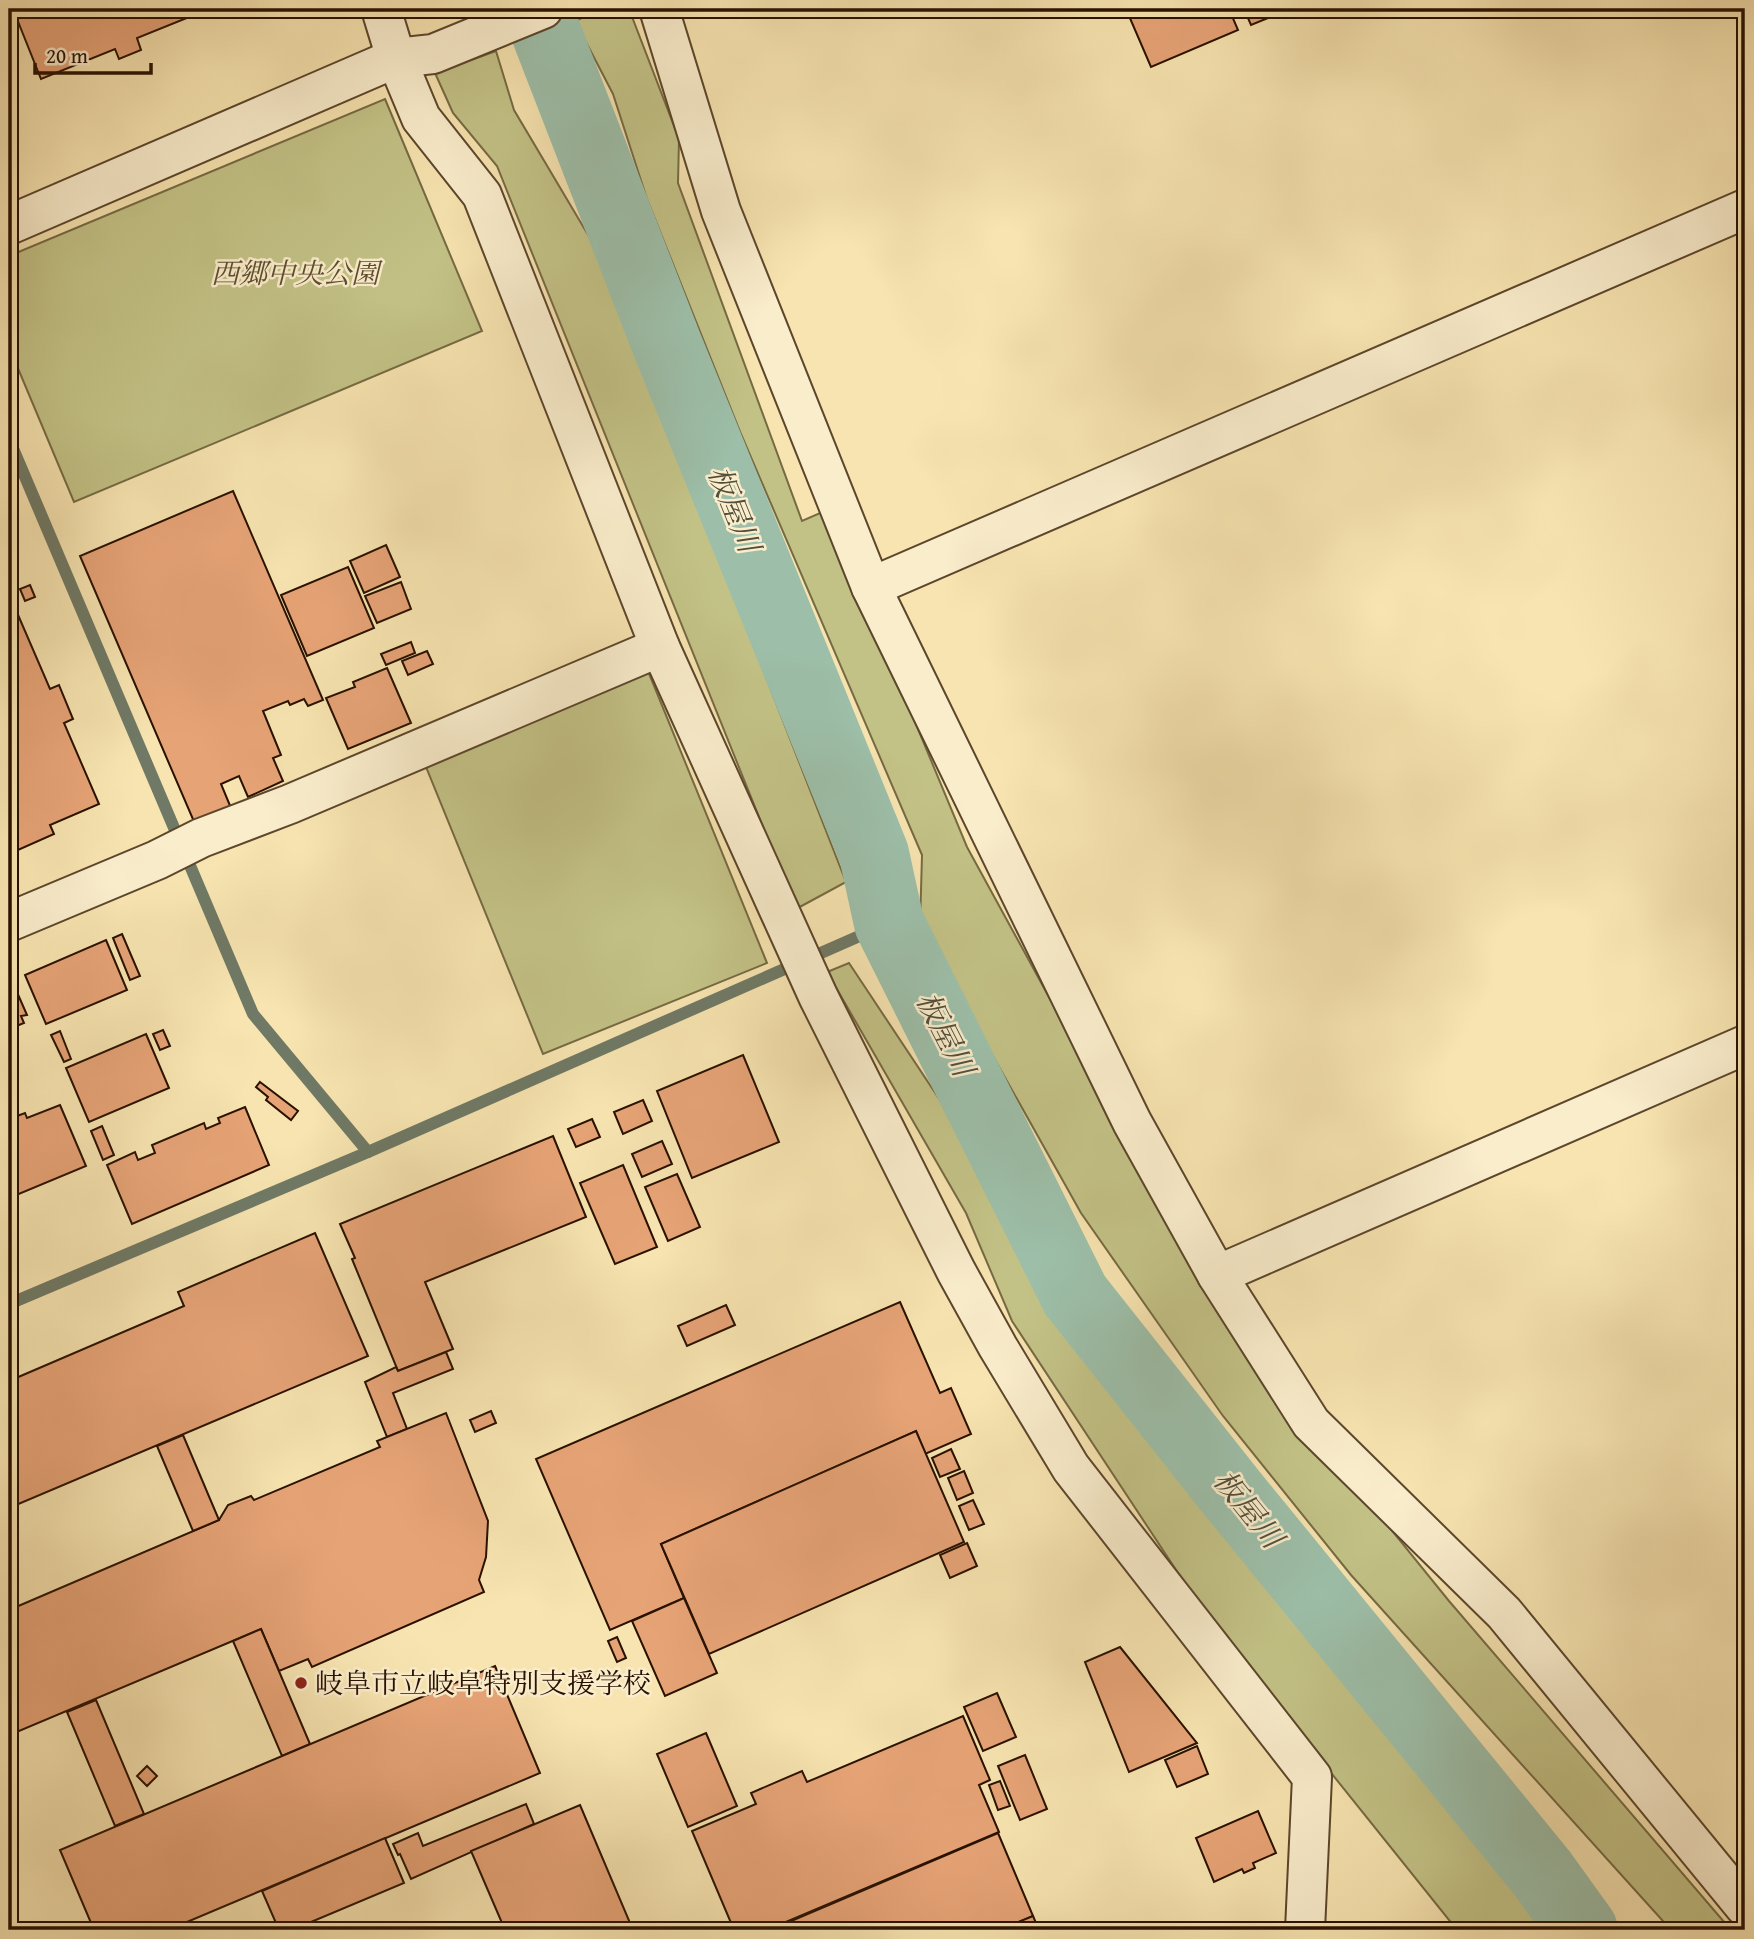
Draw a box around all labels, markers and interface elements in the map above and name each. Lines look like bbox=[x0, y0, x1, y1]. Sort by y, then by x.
scale bar bbox=[35, 32, 150, 76]
text: 20 m bbox=[46, 40, 88, 71]
park label: 西郷中央公園 bbox=[211, 252, 383, 293]
water label: 板屋川 bbox=[698, 459, 773, 561]
water label: 板屋川 bbox=[906, 983, 987, 1086]
water label: 板屋川 bbox=[1203, 1460, 1296, 1560]
place label: 岐阜市立岐阜特別支援学校 bbox=[315, 1662, 651, 1703]
marker: 岐阜市立岐阜特別支援学校 bbox=[293, 1675, 309, 1691]

